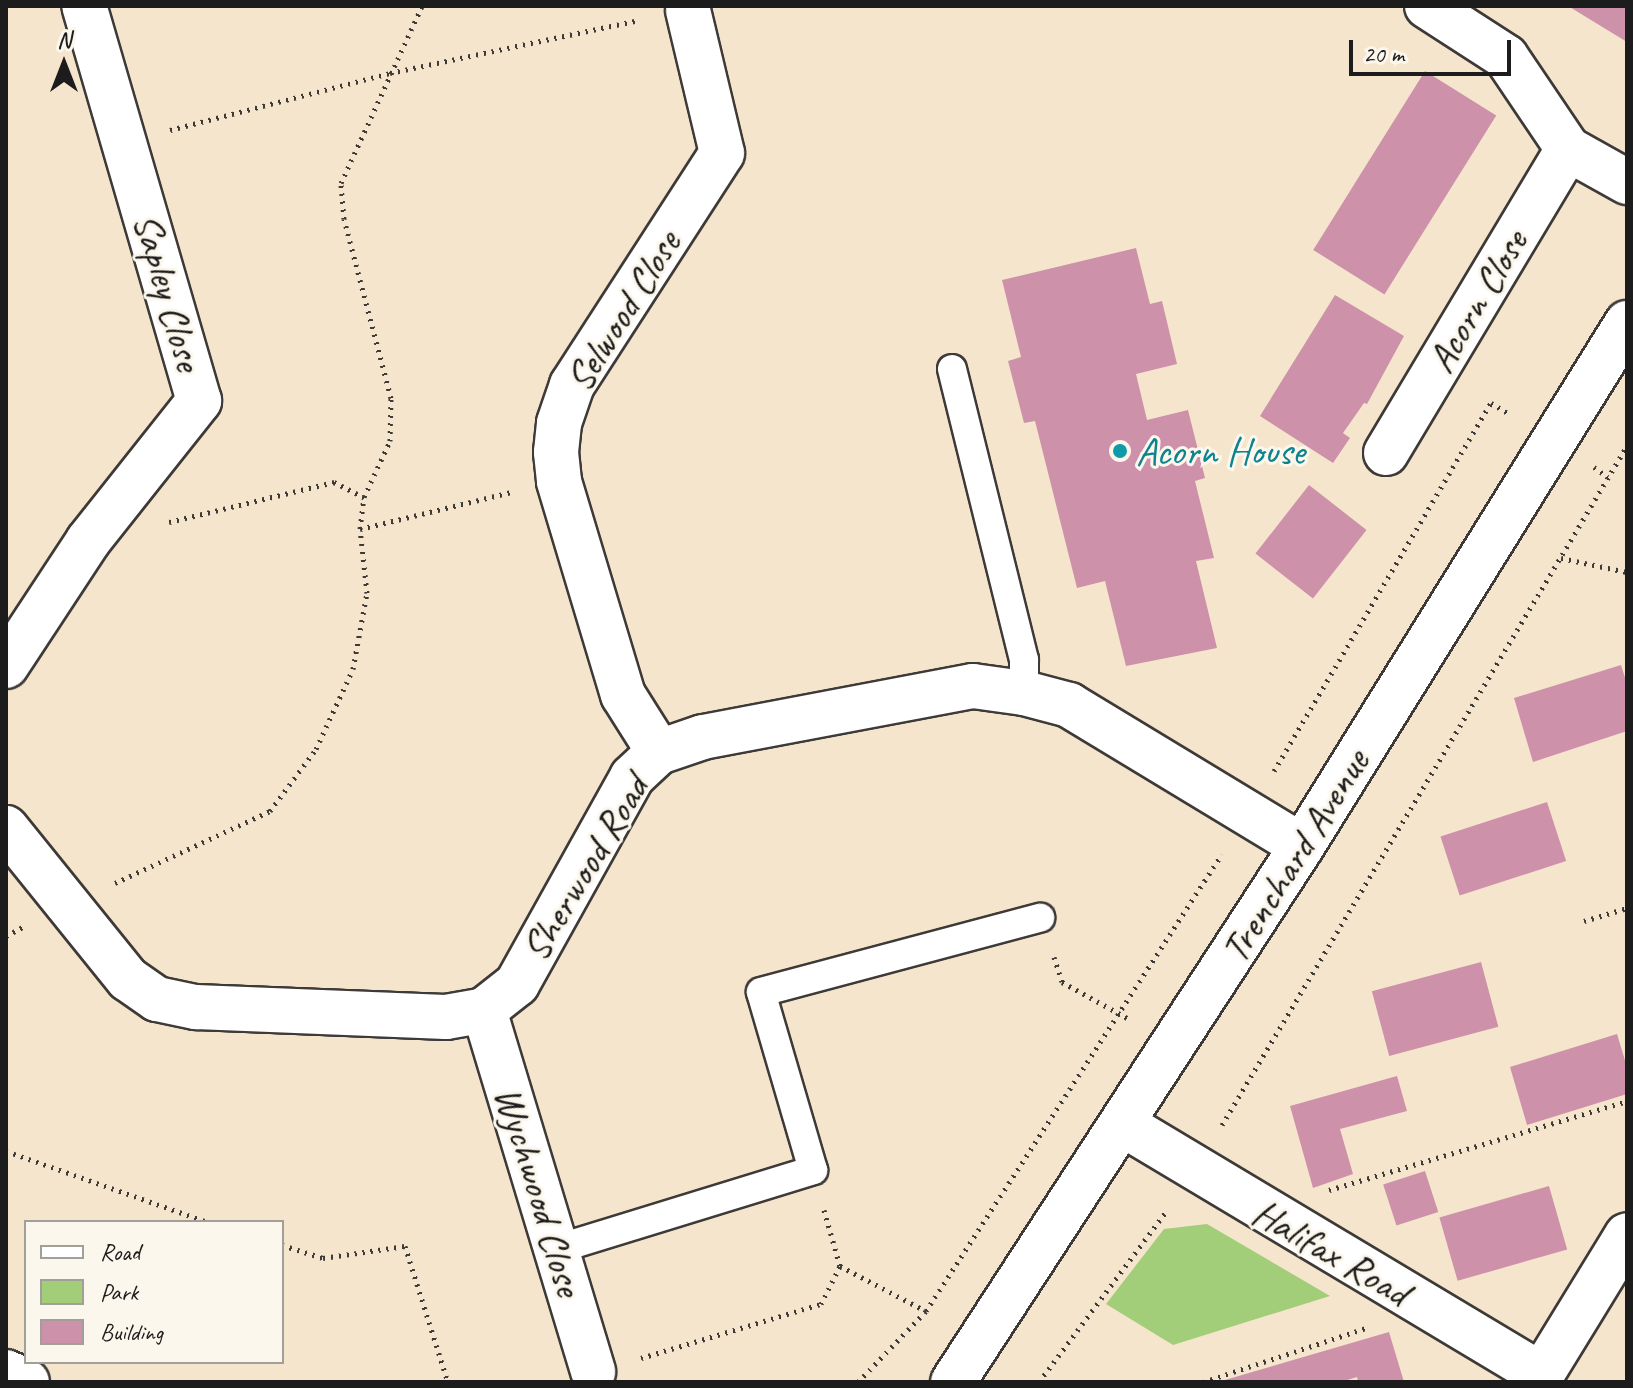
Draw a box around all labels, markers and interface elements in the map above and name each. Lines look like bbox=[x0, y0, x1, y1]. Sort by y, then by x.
north arrow bbox=[24, 24, 104, 104]
scale bar bbox=[1353, 24, 1515, 74]
text: N bbox=[57, 26, 71, 54]
text: 20 m bbox=[1363, 39, 1404, 69]
street label: Sapley Close bbox=[123, 208, 213, 376]
street label: Acorn Close bbox=[1416, 221, 1538, 381]
street label: Selwood Close bbox=[555, 222, 691, 400]
place label: Acorn House bbox=[1136, 427, 1305, 475]
marker: Acorn House bbox=[1111, 442, 1129, 460]
street label: Trenchard Avenue bbox=[1211, 741, 1379, 971]
street label: Sherwood Road bbox=[511, 767, 659, 969]
street label: Wychwood Close bbox=[484, 1081, 594, 1301]
street label: Halifax Road bbox=[1244, 1188, 1418, 1316]
legend bbox=[24, 1220, 284, 1364]
text: Road bbox=[100, 1237, 140, 1267]
text: Park bbox=[100, 1277, 138, 1307]
text: Building bbox=[100, 1317, 163, 1347]

